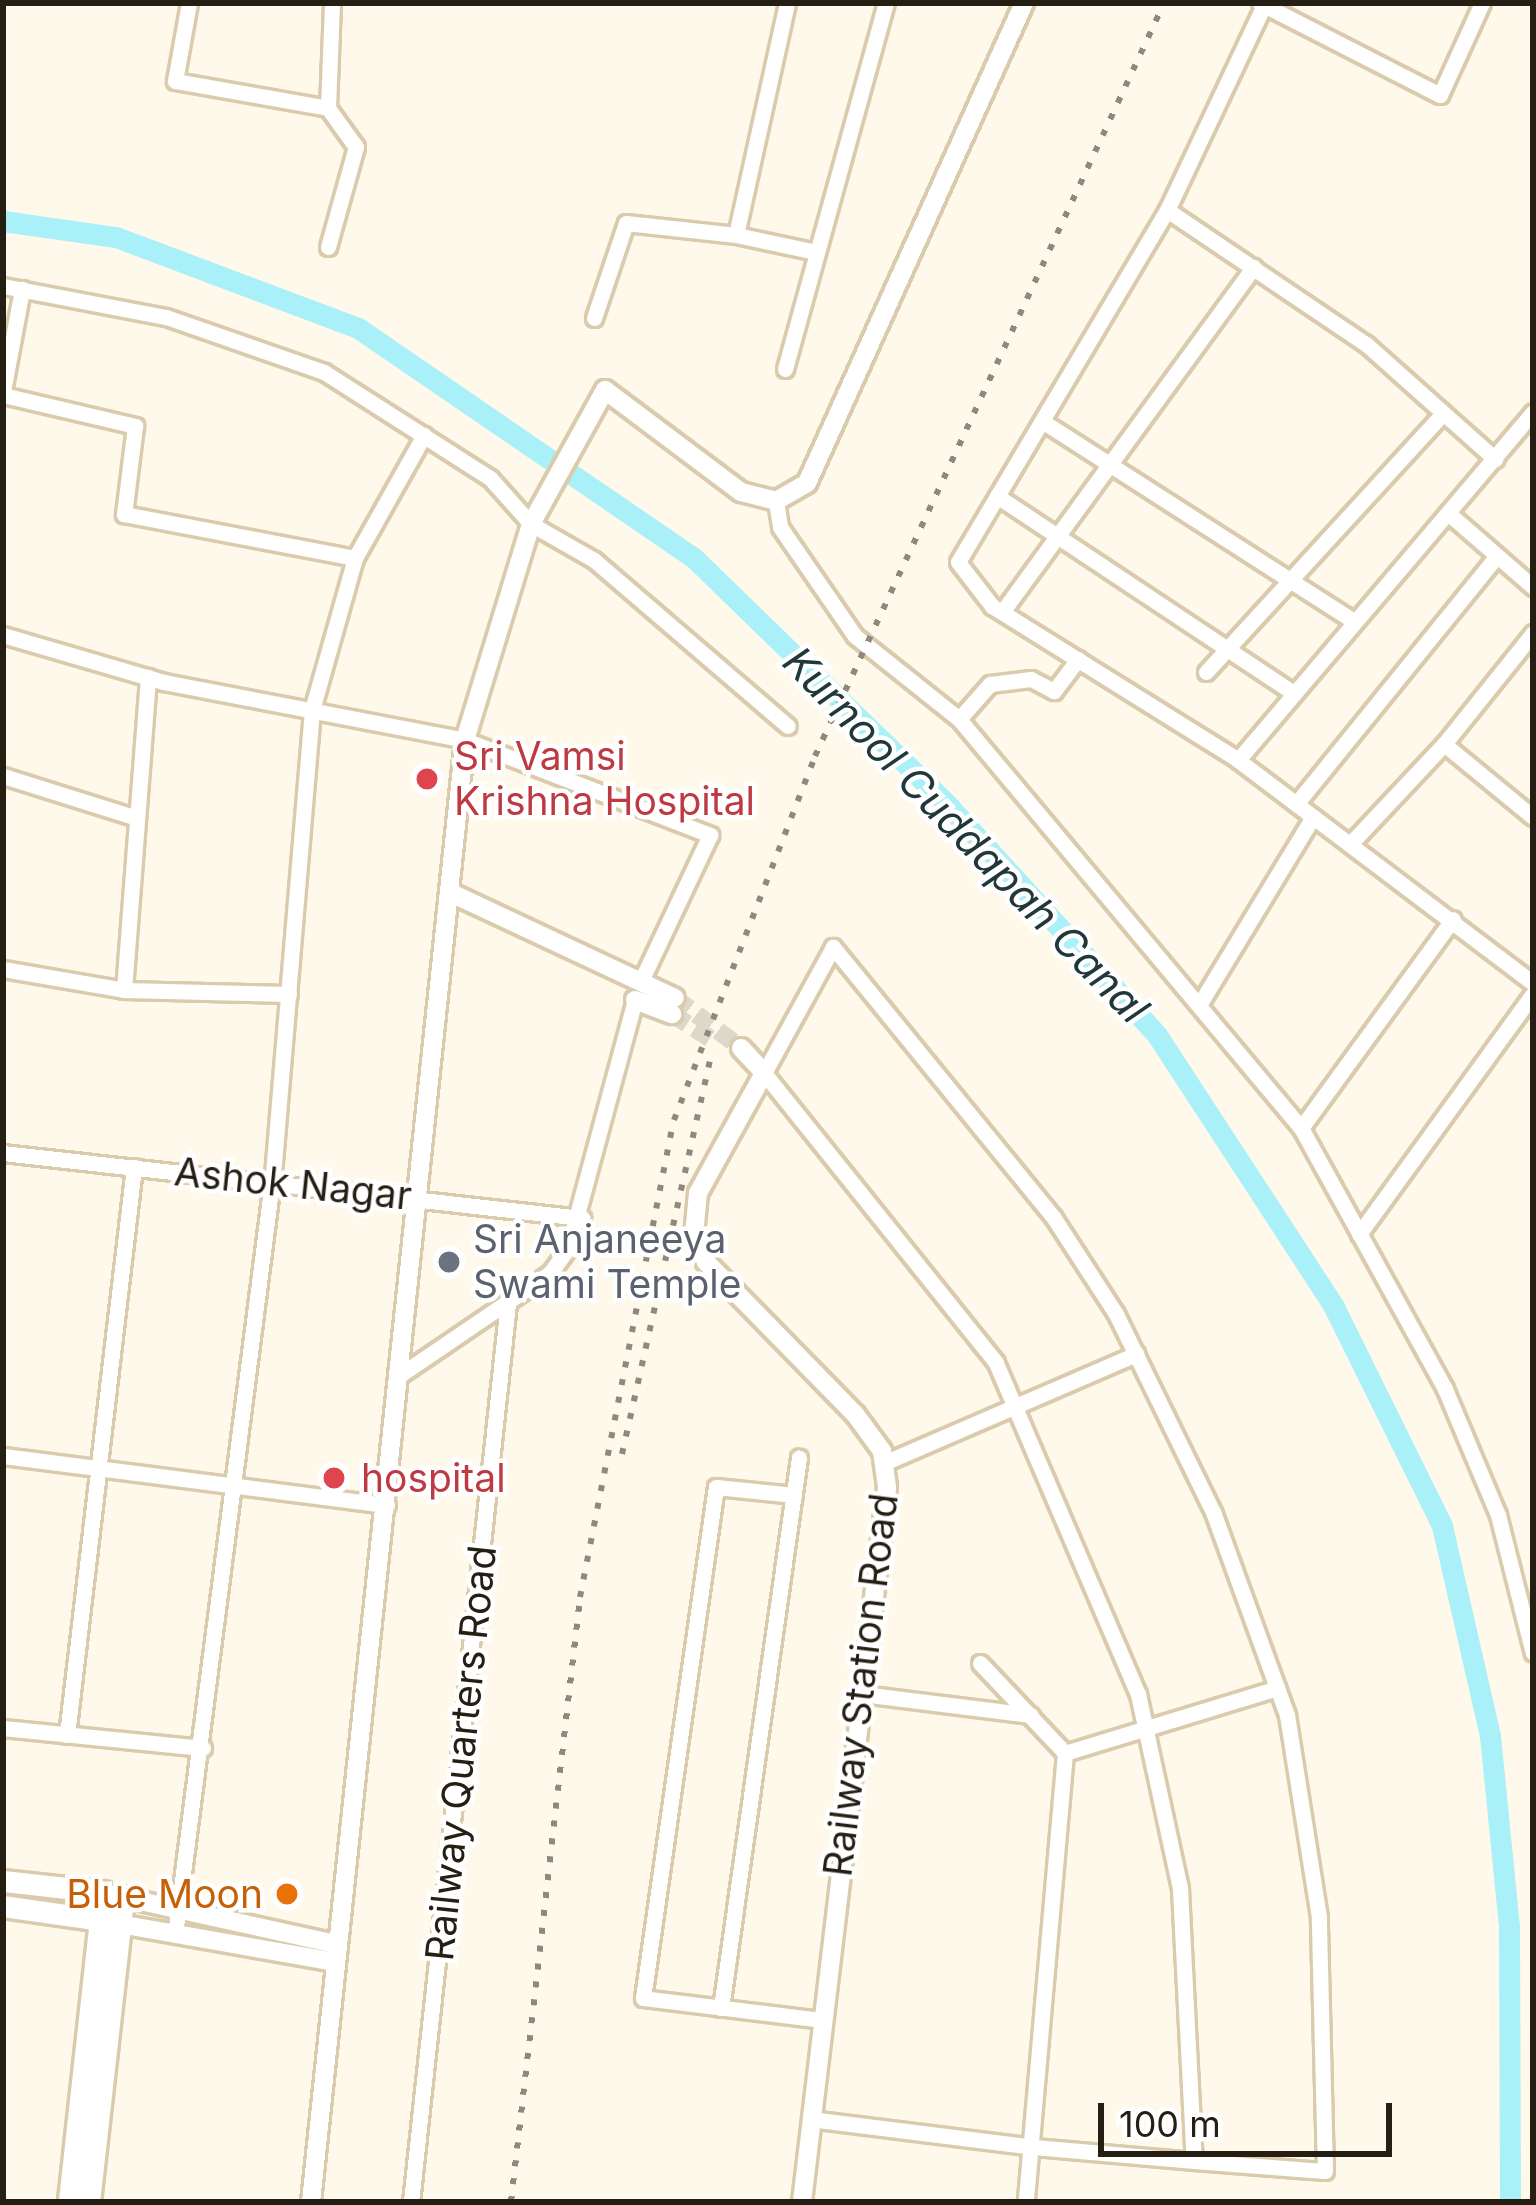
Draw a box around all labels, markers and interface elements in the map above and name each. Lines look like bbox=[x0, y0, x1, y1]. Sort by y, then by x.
water label: Kurnool Cuddapah Canal bbox=[773, 636, 1159, 1034]
place label: Sri Vamsi Krishna Hospital bbox=[454, 734, 755, 825]
marker: Sri Vamsi Krishna Hospital bbox=[411, 763, 443, 795]
street label: Ashok Nagar bbox=[172, 1148, 414, 1220]
place label: Sri Anjaneeya Swami Temple bbox=[473, 1217, 742, 1308]
marker: Sri Anjaneeya Swami Temple bbox=[436, 1249, 462, 1275]
place label: hospital bbox=[361, 1455, 506, 1501]
marker: hospital bbox=[318, 1462, 350, 1494]
street label: Railway Station Road bbox=[814, 1491, 908, 1879]
street label: Railway Quarters Road bbox=[416, 1543, 506, 1963]
place label: Blue Moon bbox=[66, 1871, 263, 1917]
marker: Blue Moon bbox=[274, 1881, 300, 1907]
scale bar bbox=[1104, 2079, 1398, 2153]
text: 100 m bbox=[1119, 2102, 1221, 2146]

